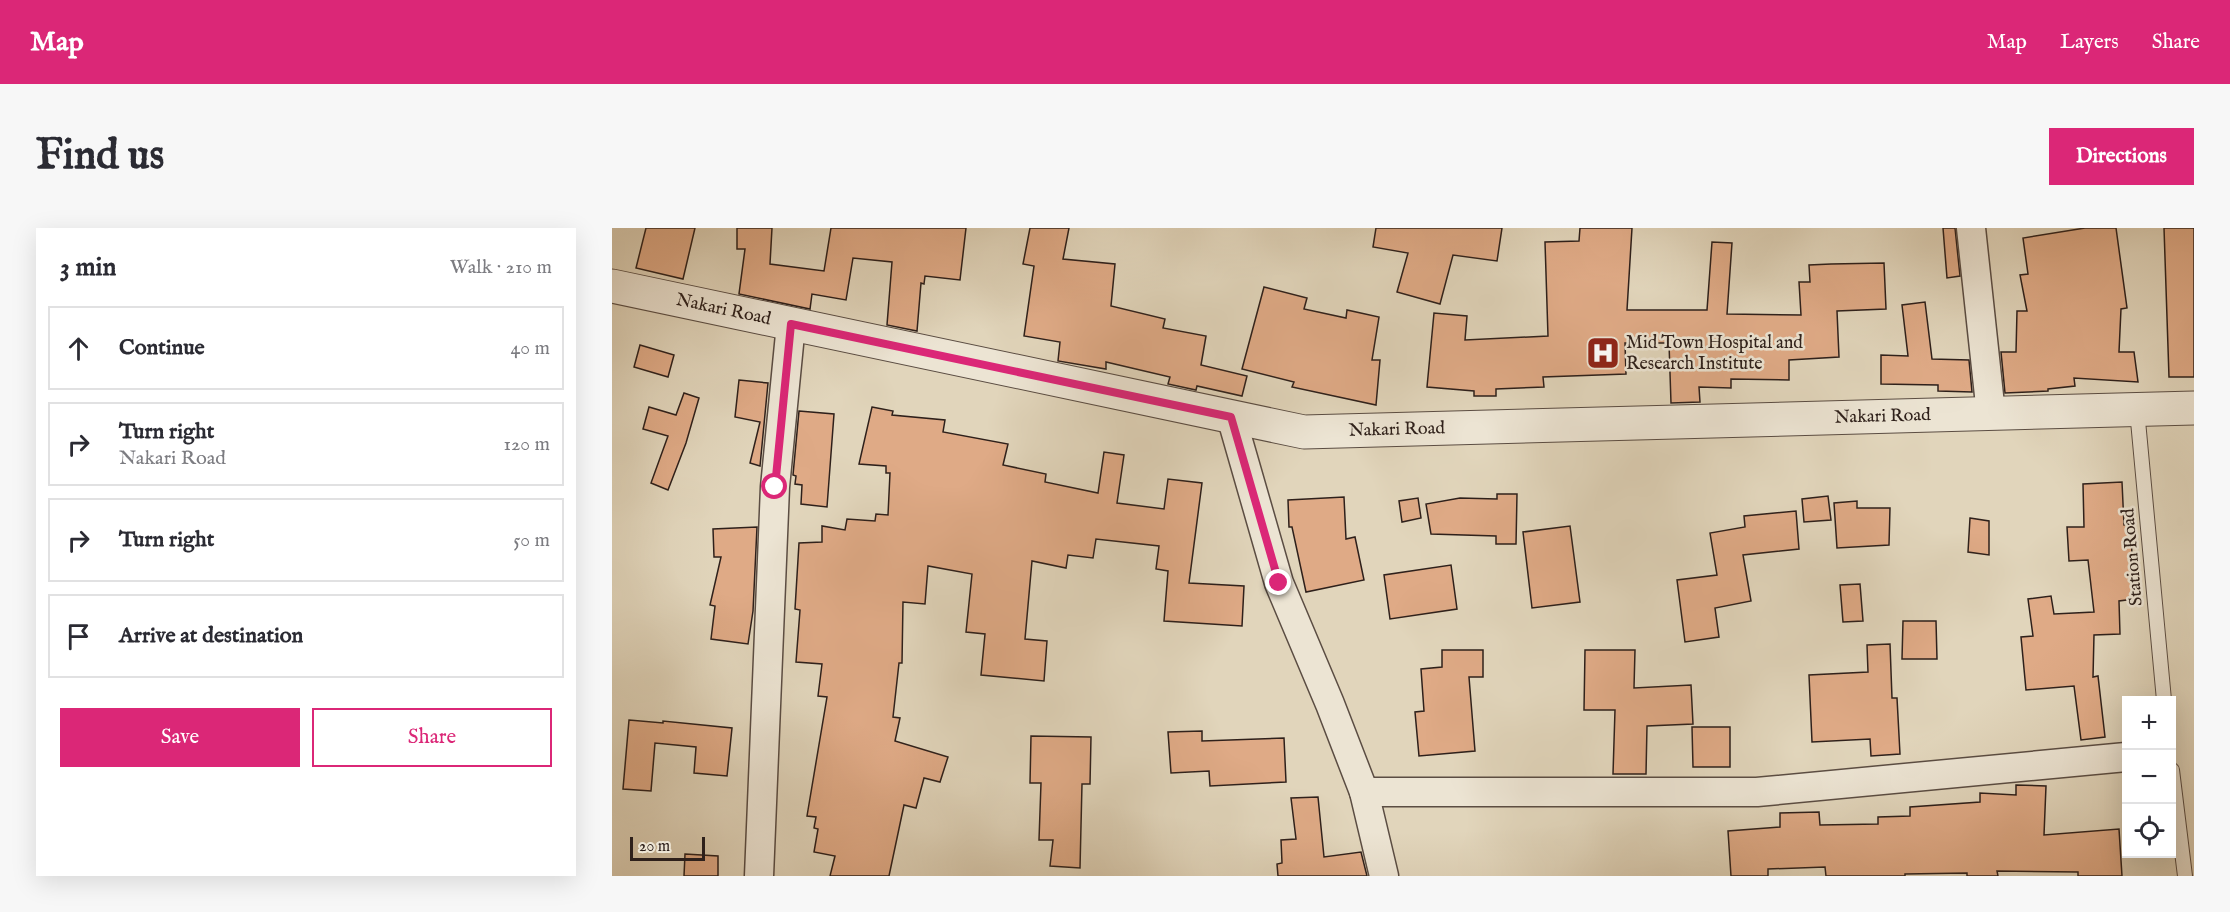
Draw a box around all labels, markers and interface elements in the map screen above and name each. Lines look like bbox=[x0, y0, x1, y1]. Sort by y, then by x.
text: Map bbox=[30, 25, 84, 60]
text: Map bbox=[1987, 29, 2027, 56]
text: Layers bbox=[2060, 29, 2119, 56]
text: Share bbox=[2152, 29, 2200, 56]
button: Directions bbox=[2049, 128, 2194, 185]
text: Find us bbox=[36, 130, 164, 183]
text: 3 min bbox=[60, 251, 116, 284]
text: Walk · 210 m bbox=[450, 255, 552, 280]
street label: Nakari Road bbox=[674, 288, 773, 331]
icon: ahead bbox=[62, 332, 95, 365]
place label: Mid Town Hospital and Research Institute bbox=[1626, 332, 1803, 376]
text: Continue bbox=[119, 334, 205, 362]
hospital icon: Mid Town Hospital and Research Institute bbox=[1585, 335, 1621, 371]
text: 40 m bbox=[511, 336, 550, 361]
street label: Nakari Road bbox=[1834, 404, 1931, 429]
street label: Nakari Road bbox=[1348, 417, 1446, 442]
text: Turn right bbox=[119, 418, 214, 446]
icon: right bbox=[62, 428, 95, 461]
text: 120 m bbox=[504, 432, 550, 457]
text: Nakari Road bbox=[119, 446, 226, 471]
route start bbox=[761, 473, 787, 499]
street label: Station Road bbox=[2117, 507, 2149, 607]
icon: right bbox=[62, 524, 95, 557]
text: Turn right bbox=[119, 526, 214, 554]
text: 50 m bbox=[513, 528, 550, 553]
route end bbox=[1265, 569, 1291, 595]
icon: arrive bbox=[62, 620, 95, 653]
text: Arrive at destination bbox=[119, 622, 303, 650]
map controls bbox=[2122, 696, 2176, 858]
button: + bbox=[2122, 696, 2176, 750]
button: Save bbox=[60, 708, 300, 767]
button: Share bbox=[312, 708, 552, 767]
button: − bbox=[2122, 750, 2176, 804]
button: locate bbox=[2122, 804, 2176, 858]
scale bar bbox=[630, 834, 705, 862]
text: 20 m bbox=[639, 837, 670, 857]

